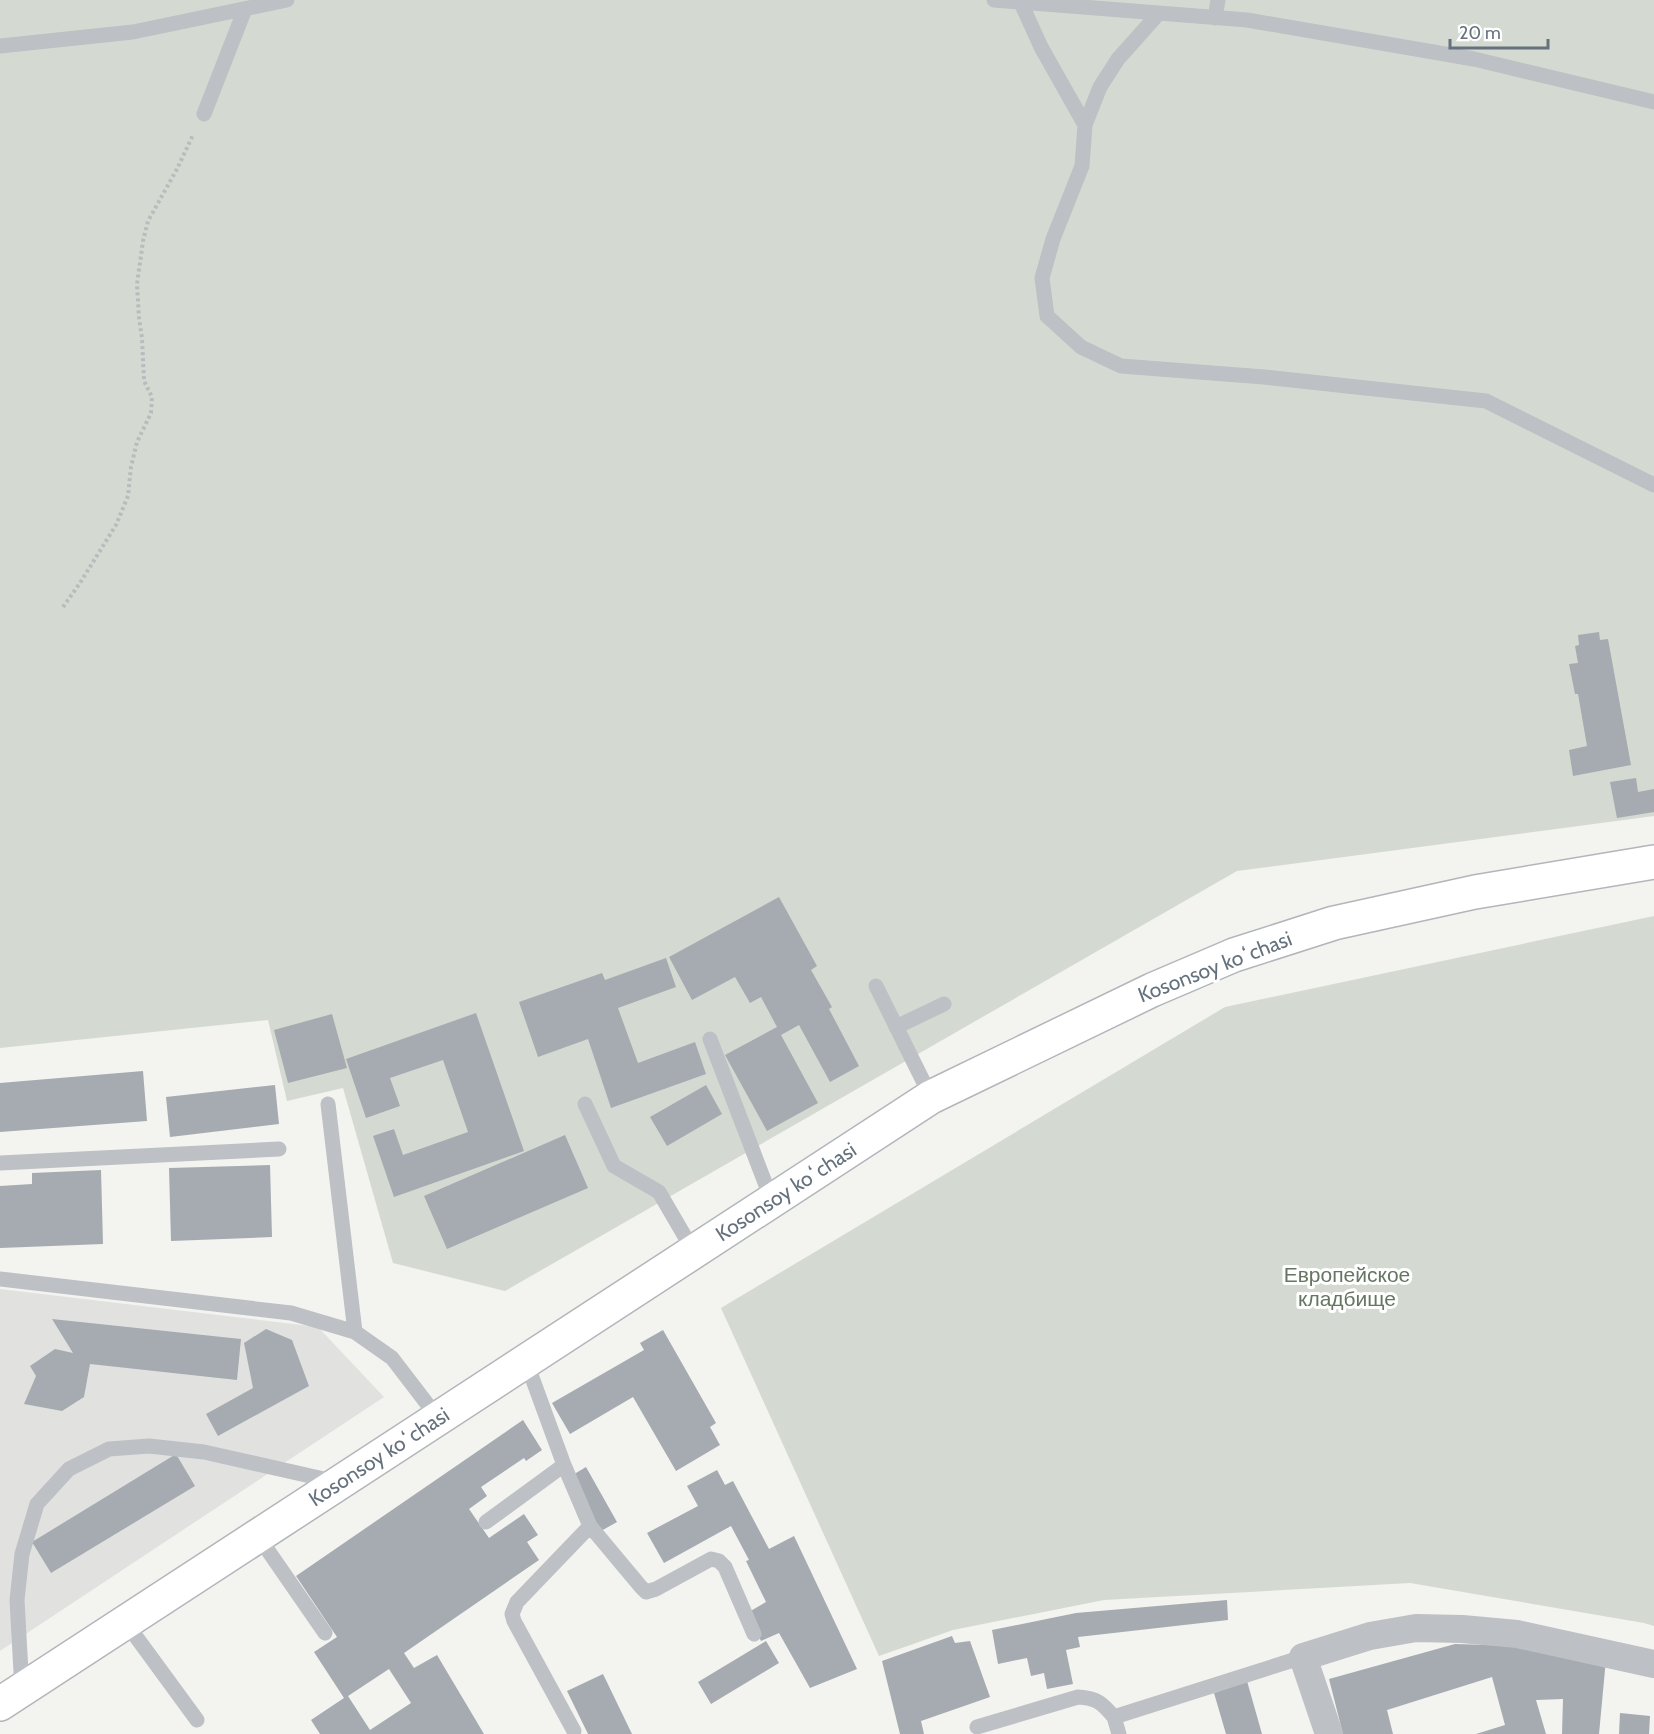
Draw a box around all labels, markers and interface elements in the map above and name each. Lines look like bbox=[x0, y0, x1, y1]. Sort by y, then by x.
scale bar bbox=[1450, 12, 1548, 50]
text: 20 m bbox=[1459, 22, 1501, 44]
street label: Kosonsoy koʻchasi bbox=[1134, 926, 1295, 1007]
street label: Kosonsoy koʻchasi bbox=[711, 1137, 861, 1246]
park label: Европейское кладбище bbox=[1284, 1262, 1410, 1311]
street label: Kosonsoy koʻchasi bbox=[304, 1402, 454, 1511]

